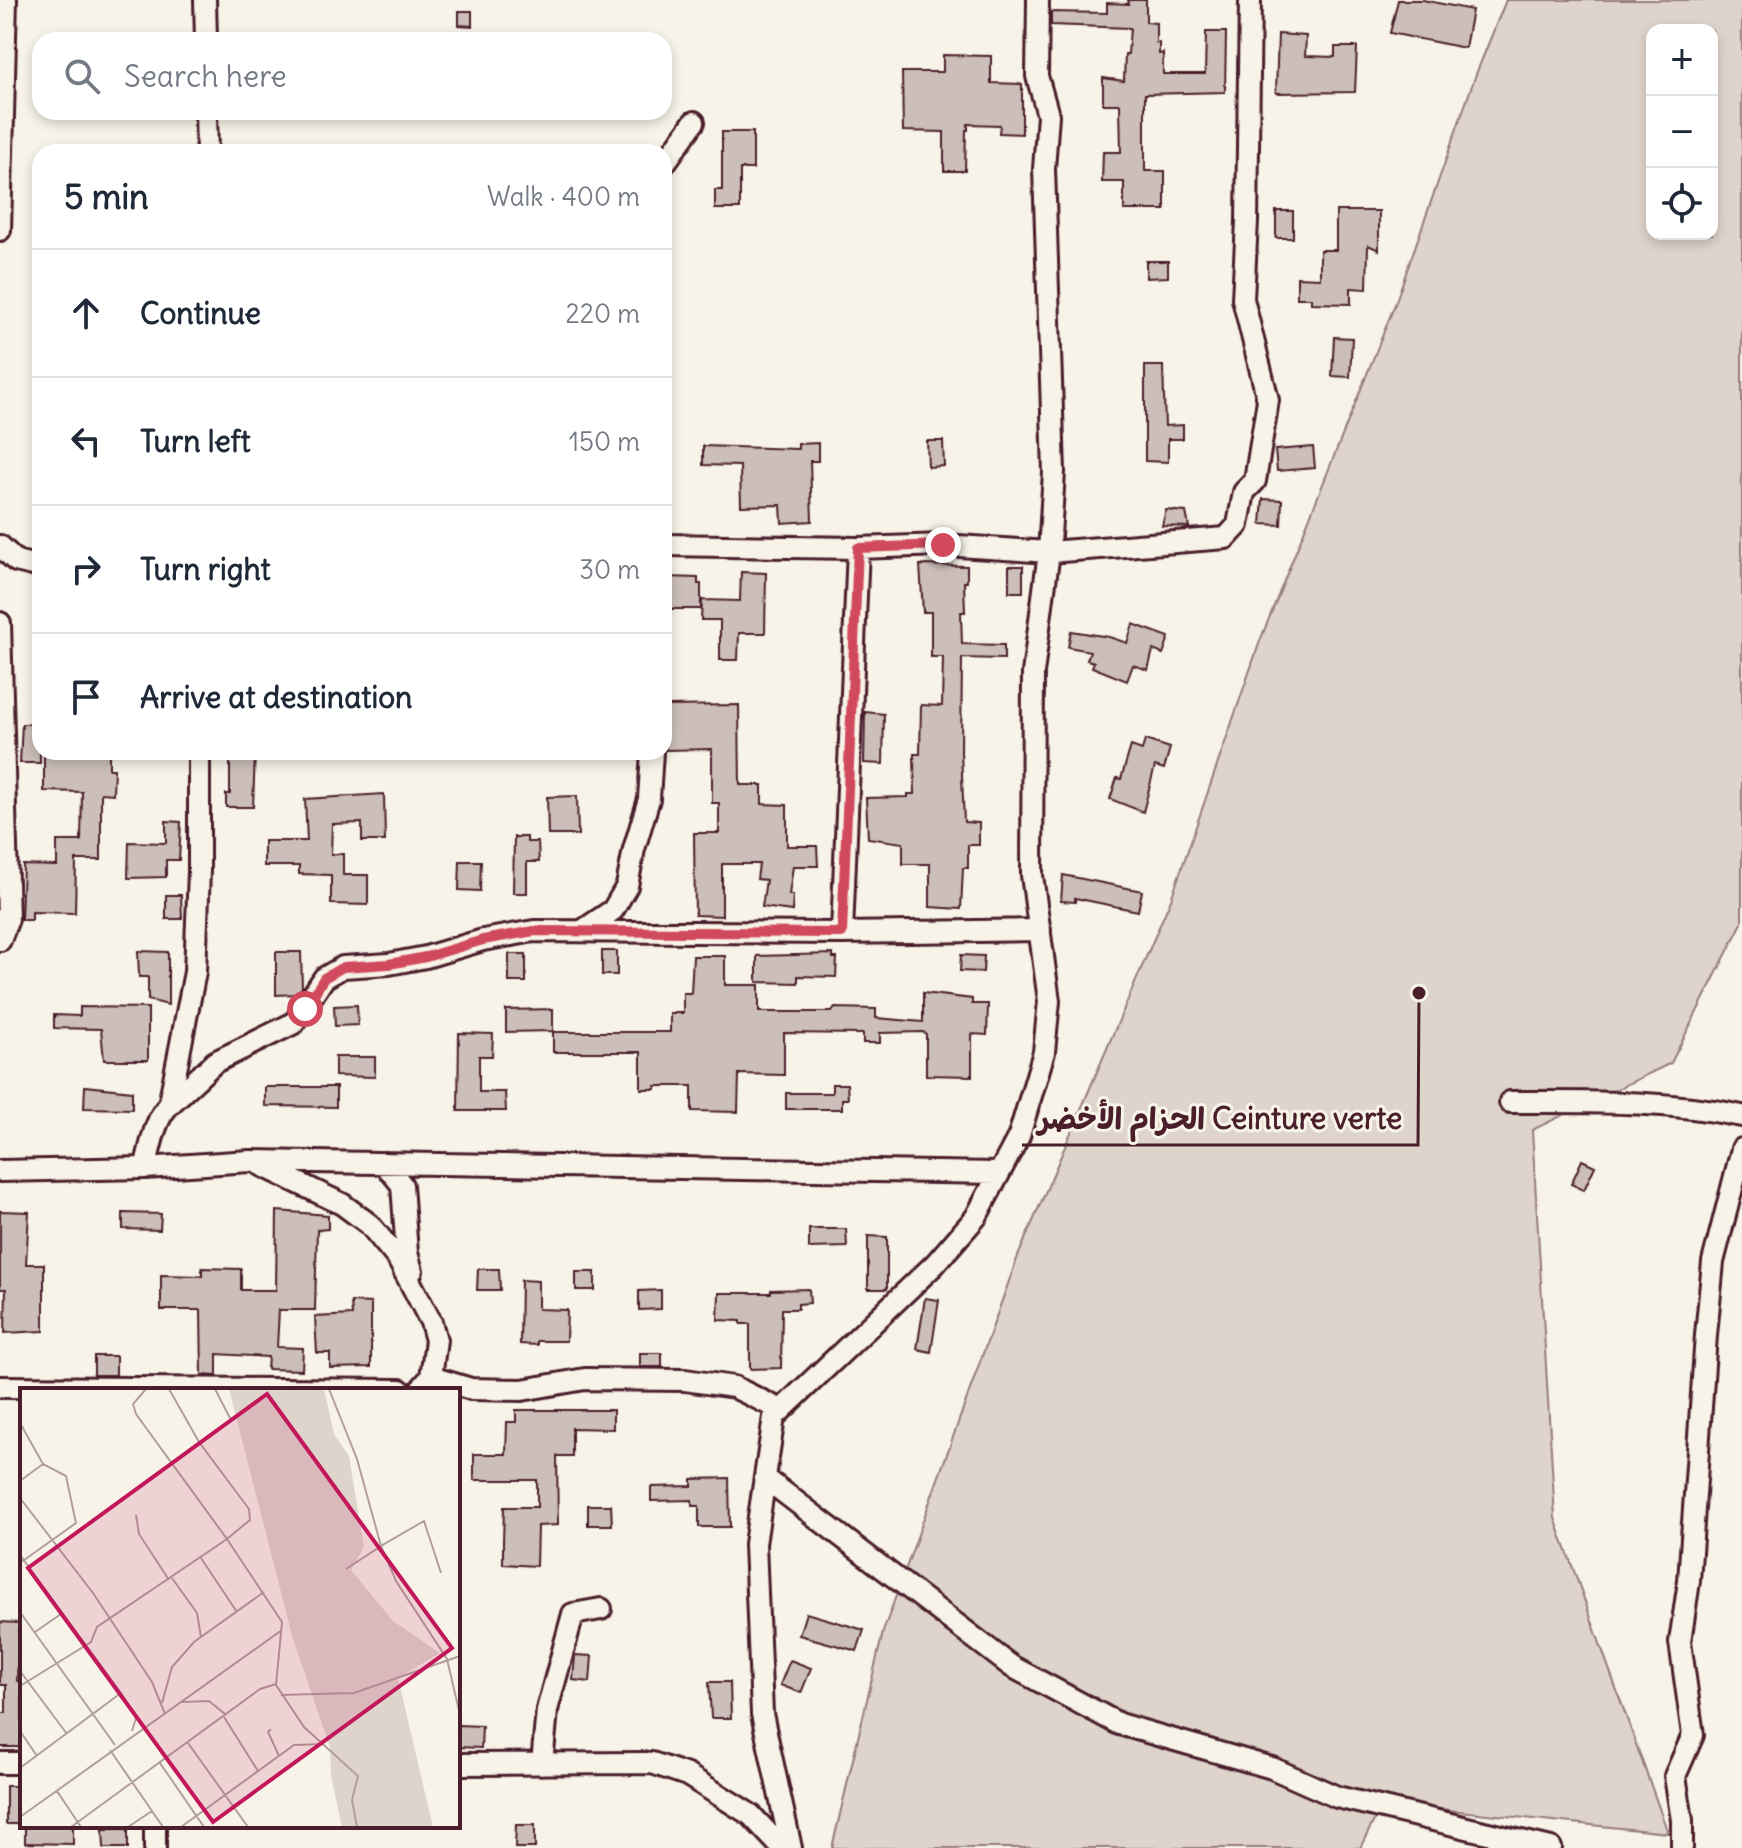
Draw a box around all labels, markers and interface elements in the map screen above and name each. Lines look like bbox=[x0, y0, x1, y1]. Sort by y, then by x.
map controls bbox=[1646, 24, 1718, 240]
button: + bbox=[1646, 24, 1718, 96]
search box bbox=[32, 32, 672, 120]
icon: search bbox=[60, 54, 104, 98]
text: Search here bbox=[124, 57, 287, 95]
button: − bbox=[1646, 96, 1718, 168]
button: locate bbox=[1646, 168, 1718, 240]
text: 5 min bbox=[64, 175, 149, 218]
text: Walk · 400 m bbox=[487, 180, 640, 213]
icon: ahead bbox=[64, 291, 108, 335]
text: Continue bbox=[140, 294, 261, 332]
text: 220 m bbox=[565, 297, 640, 330]
icon: left bbox=[64, 419, 108, 463]
text: Turn left bbox=[140, 422, 251, 460]
text: 150 m bbox=[569, 425, 640, 458]
route end bbox=[925, 527, 961, 563]
icon: right bbox=[64, 547, 108, 591]
text: Turn right bbox=[140, 550, 271, 588]
text: 30 m bbox=[579, 553, 640, 586]
icon: arrive bbox=[64, 675, 108, 719]
text: Arrive at destination bbox=[140, 678, 412, 716]
route start bbox=[287, 991, 323, 1027]
callout: الحزام الأخضر Ceinture verte bbox=[1022, 1091, 1418, 1145]
text: الحزام الأخضر Ceinture verte bbox=[1035, 1099, 1402, 1142]
inset map bbox=[20, 1388, 460, 1828]

